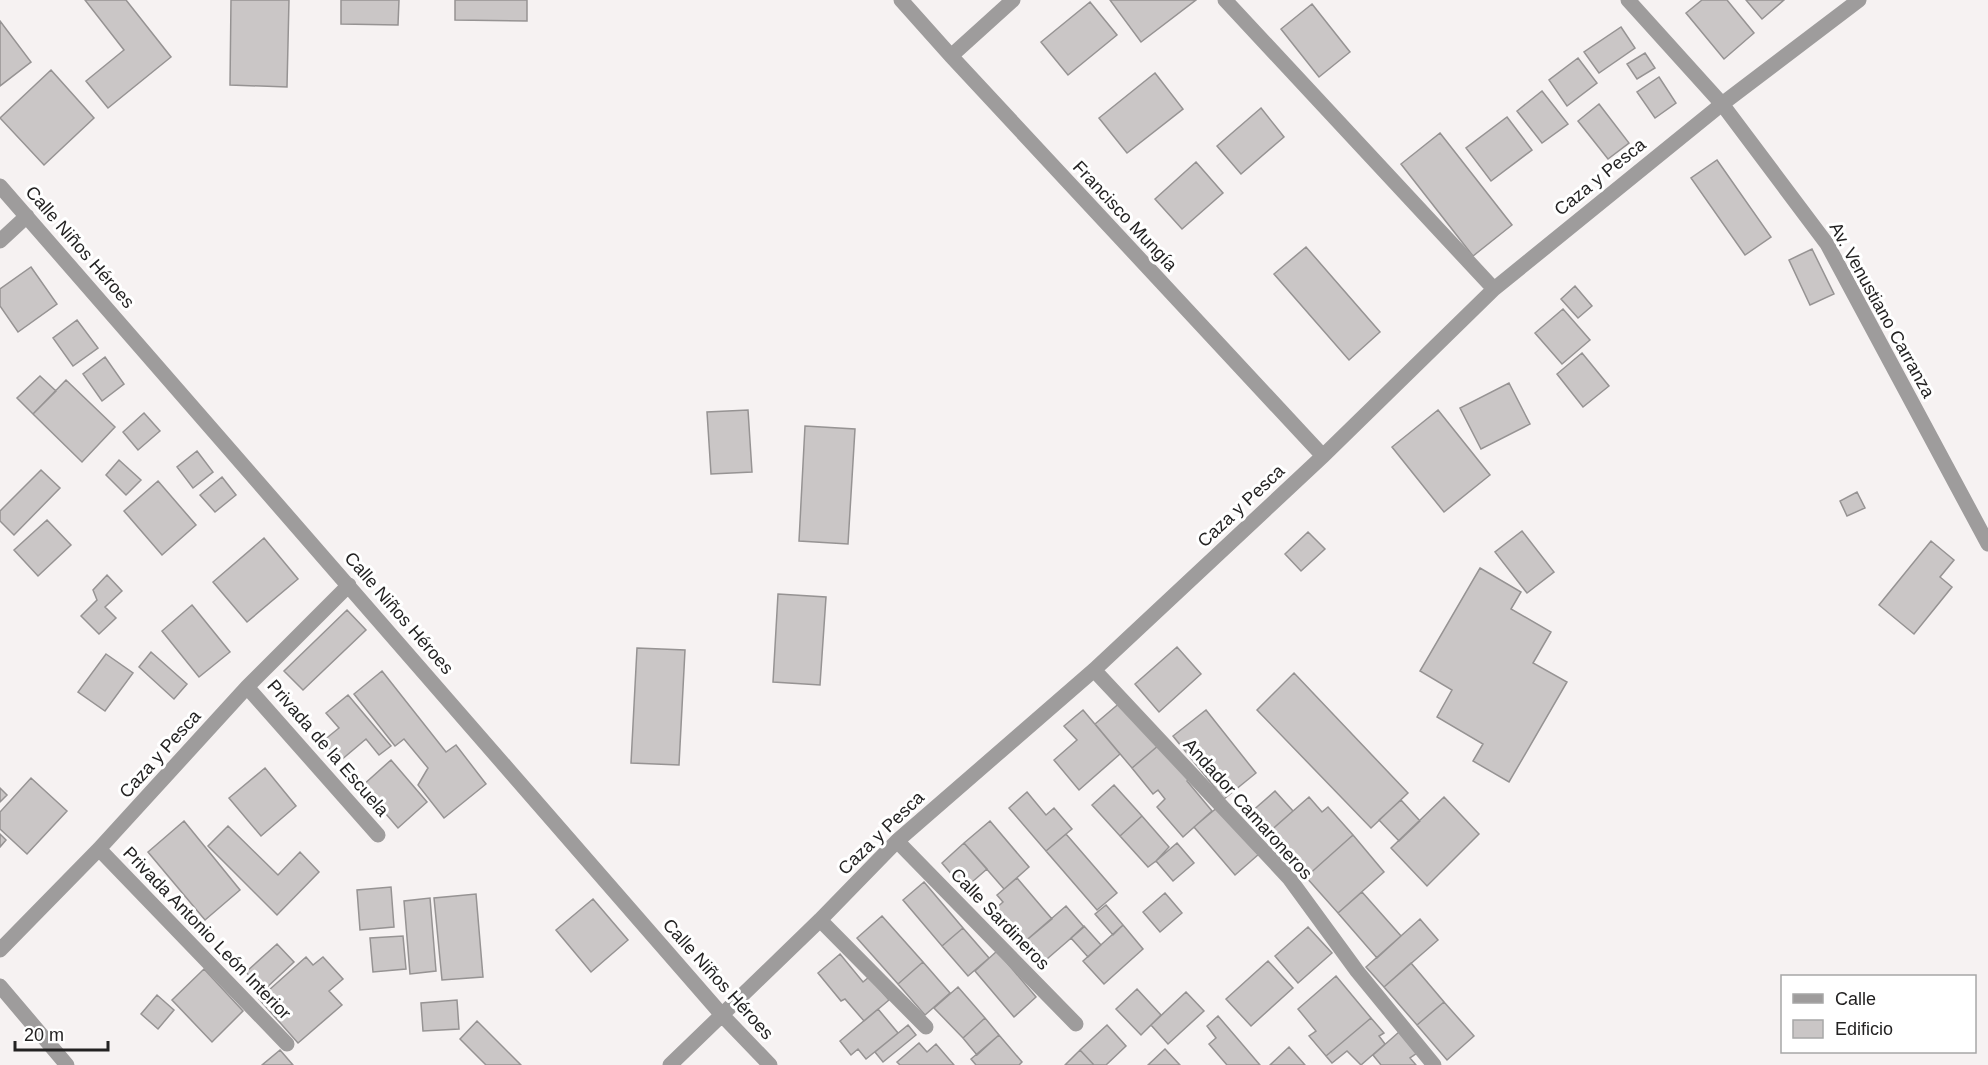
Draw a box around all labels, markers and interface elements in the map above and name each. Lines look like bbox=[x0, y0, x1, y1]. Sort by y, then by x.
street label: Caza y Pesca bbox=[1551, 134, 1650, 220]
street label: Francisco Mungía bbox=[1069, 157, 1182, 276]
street label: Calle Niños Héroes bbox=[22, 182, 138, 312]
street label: Av. Venustiano Carranza bbox=[1825, 219, 1939, 402]
street label: Caza y Pesca bbox=[1194, 460, 1289, 551]
street label: Calle Niños Héroes bbox=[341, 548, 457, 678]
street label: Privada de la Escuela bbox=[263, 676, 393, 821]
street label: Caza y Pesca bbox=[115, 705, 205, 802]
street label: Andador Camaroneros bbox=[1180, 735, 1316, 883]
street label: Caza y Pesca bbox=[834, 787, 929, 879]
street label: Privada Antonio León Interior bbox=[119, 843, 295, 1023]
street label: Calle Sardineros bbox=[947, 864, 1053, 974]
street label: Calle Niños Héroes bbox=[659, 915, 777, 1043]
legend bbox=[1781, 975, 1976, 1053]
text: Calle bbox=[1835, 989, 1876, 1009]
scale bar bbox=[15, 1014, 108, 1052]
text: Edificio bbox=[1835, 1019, 1893, 1039]
text: 20 m bbox=[24, 1025, 64, 1045]

